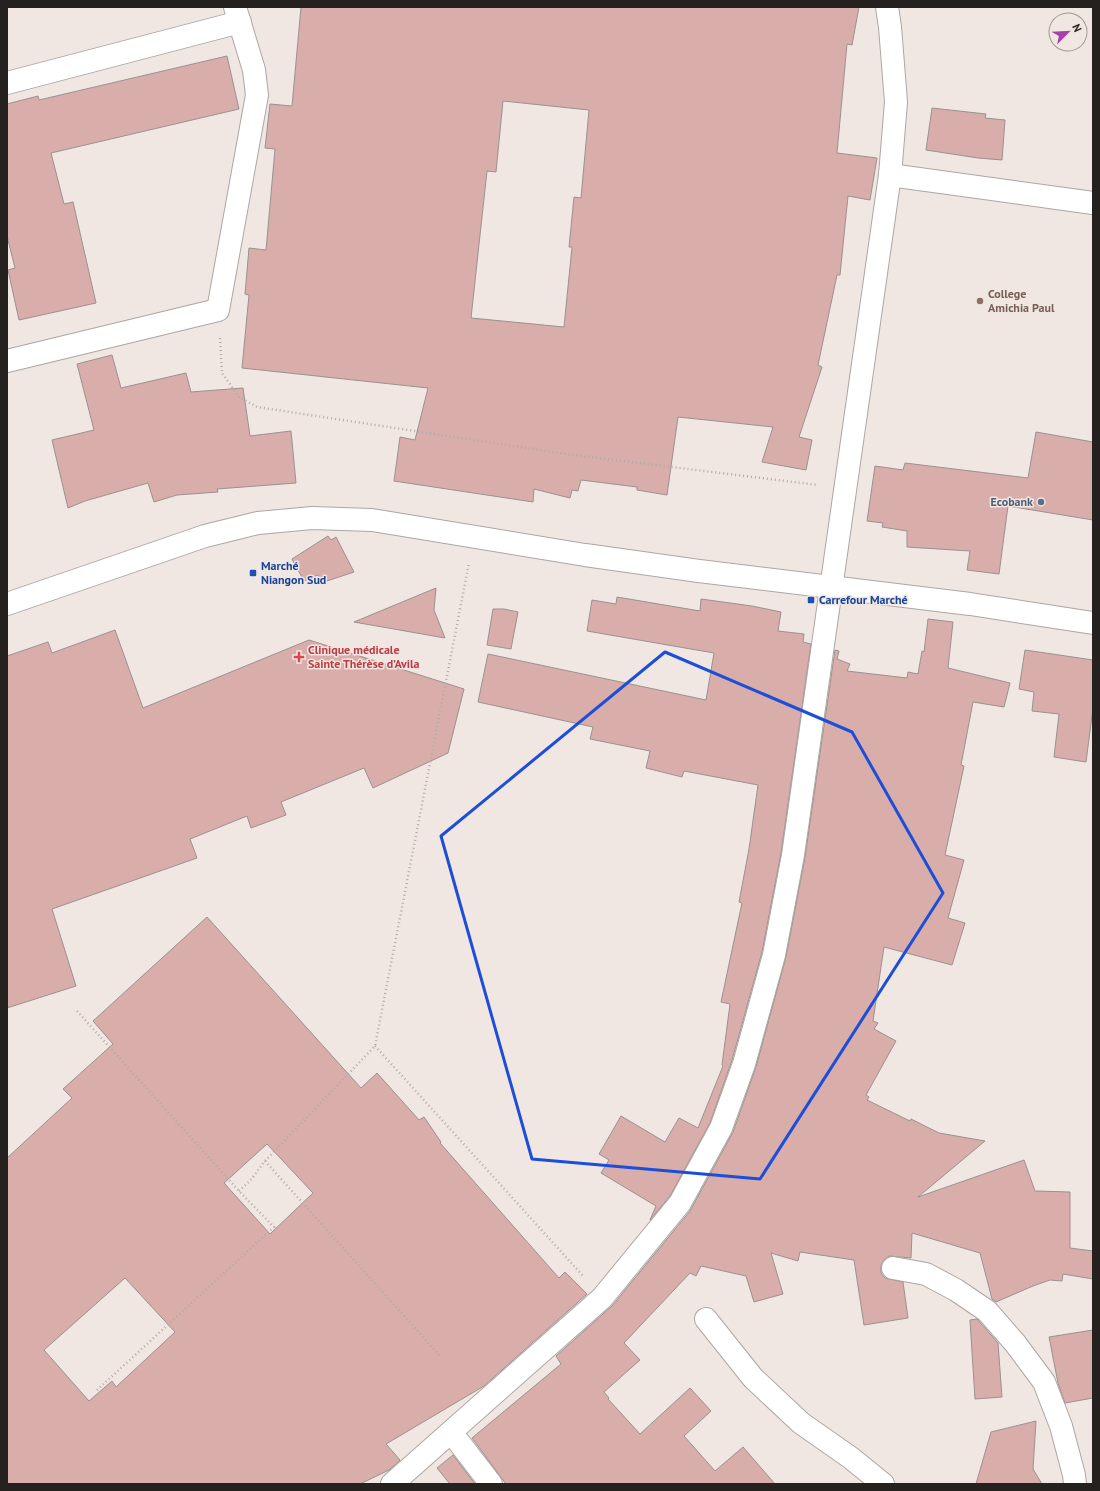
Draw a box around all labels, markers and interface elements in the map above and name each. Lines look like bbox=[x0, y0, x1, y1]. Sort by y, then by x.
north arrow bbox=[1048, 12, 1088, 52]
text: N bbox=[1069, 22, 1085, 34]
place label: College Amichia Paul bbox=[988, 286, 1055, 315]
marker: College Amichia Paul bbox=[975, 296, 985, 306]
place label: Ecobank bbox=[990, 494, 1033, 509]
marker: Ecobank bbox=[1036, 497, 1046, 507]
place label: Marché Niangon Sud bbox=[261, 558, 326, 587]
marker: Marché Niangon Sud bbox=[248, 568, 258, 578]
place label: Carrefour Marché bbox=[819, 592, 908, 607]
marker: Carrefour Marché bbox=[806, 595, 816, 605]
place label: Clinique médicale Sainte Thérèse d’Avila bbox=[308, 642, 420, 671]
marker: Clinique médicale Sainte Thérèse d’Avila bbox=[293, 651, 305, 663]

